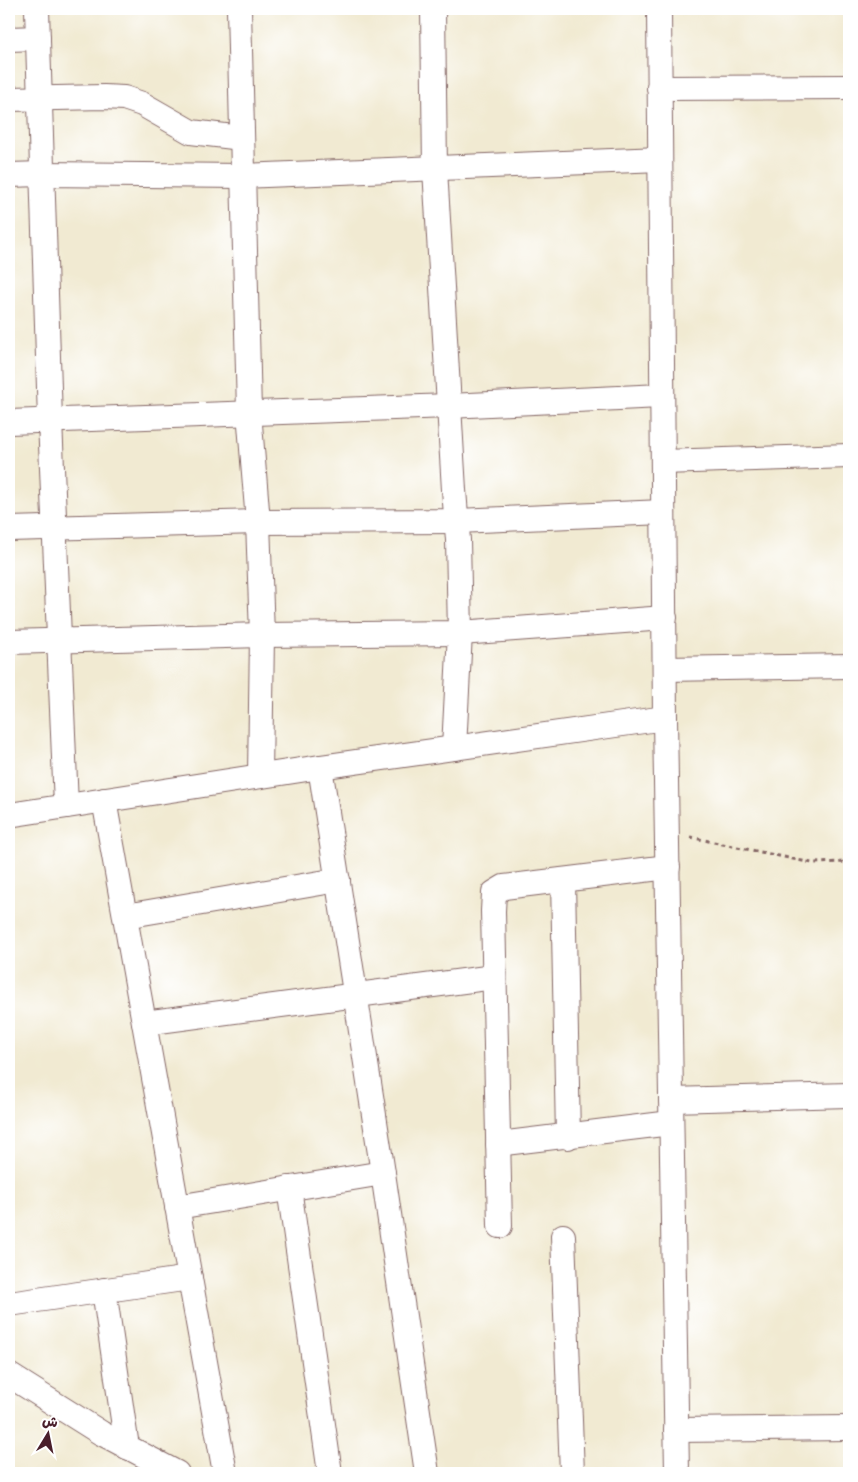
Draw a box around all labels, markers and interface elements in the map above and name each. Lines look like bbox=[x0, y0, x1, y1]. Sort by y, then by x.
north arrow bbox=[22, 1410, 72, 1460]
text: ش bbox=[41, 1410, 60, 1434]

